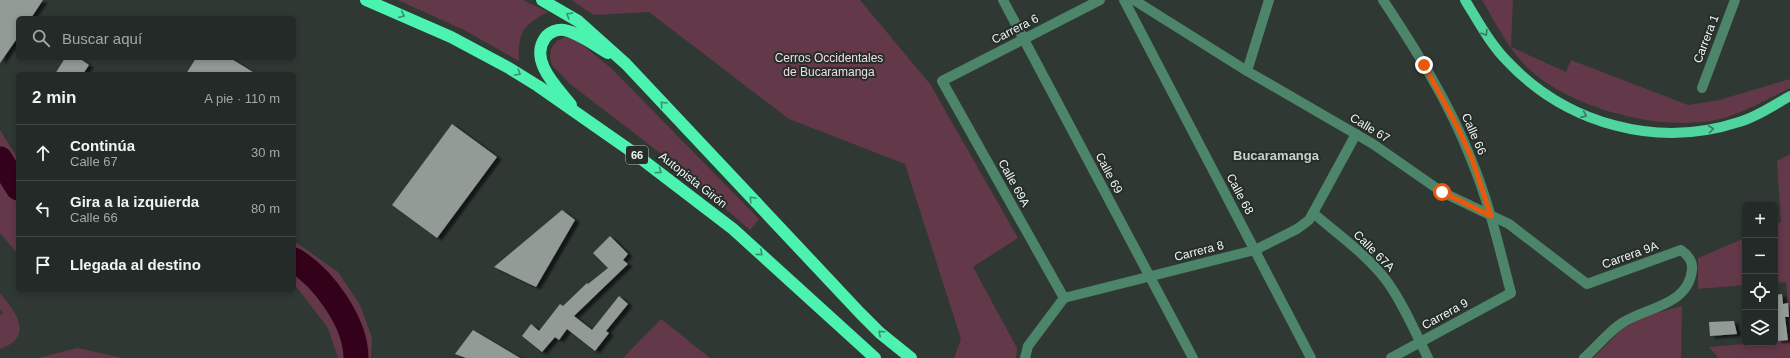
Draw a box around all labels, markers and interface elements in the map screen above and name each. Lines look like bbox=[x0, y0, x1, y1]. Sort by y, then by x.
one-way arrow bbox=[398, 10, 405, 18]
street label: Carrera 6 bbox=[989, 11, 1041, 47]
one-way arrow bbox=[566, 13, 573, 20]
street label: Carrera 1 bbox=[1690, 13, 1722, 65]
search box bbox=[16, 16, 296, 60]
icon: search bbox=[30, 27, 52, 49]
one-way arrow bbox=[1481, 29, 1488, 36]
text: Buscar aquí bbox=[62, 30, 142, 47]
park label: Cerros Occidentales de Bucaramanga bbox=[775, 51, 883, 79]
route end bbox=[1415, 56, 1433, 74]
one-way arrow bbox=[514, 69, 521, 76]
text: 2 min bbox=[32, 88, 76, 107]
text: A pie · 110 m bbox=[204, 91, 280, 106]
one-way arrow bbox=[660, 101, 668, 109]
one-way arrow bbox=[1579, 110, 1587, 118]
street label: Calle 67 bbox=[1348, 111, 1393, 146]
street label: Calle 66 bbox=[1459, 111, 1489, 157]
one-way arrow bbox=[1708, 125, 1714, 134]
text: Continúa bbox=[70, 137, 135, 154]
icon: ahead bbox=[32, 142, 54, 164]
text: 30 m bbox=[251, 145, 280, 160]
road number: 66 bbox=[626, 146, 648, 164]
district label: Bucaramanga bbox=[1233, 148, 1320, 163]
street label: Autopista Girón bbox=[656, 149, 730, 211]
street label: Calle 69 bbox=[1092, 150, 1126, 196]
text: Calle 67 bbox=[70, 154, 118, 169]
street label: Calle 69A bbox=[995, 157, 1033, 209]
one-way arrow bbox=[655, 167, 662, 174]
street label: Calle 68 bbox=[1223, 171, 1257, 217]
route start bbox=[1433, 183, 1451, 201]
text: Gira a la izquierda bbox=[70, 193, 199, 210]
one-way arrow bbox=[749, 196, 757, 204]
icon: left bbox=[32, 198, 54, 220]
text: 80 m bbox=[251, 201, 280, 216]
map controls bbox=[1742, 202, 1778, 346]
button: + bbox=[1742, 202, 1778, 238]
text: Calle 66 bbox=[70, 210, 118, 225]
street label: Calle 67A bbox=[1351, 228, 1397, 274]
street label: Carrera 8 bbox=[1173, 238, 1226, 264]
street label: Carrera 9A bbox=[1600, 238, 1660, 272]
button: − bbox=[1742, 238, 1778, 274]
one-way arrow bbox=[755, 248, 763, 256]
icon: arrive bbox=[32, 254, 54, 276]
text: Llegada al destino bbox=[70, 256, 201, 273]
button: locate bbox=[1742, 274, 1778, 310]
street label: Carrera 9 bbox=[1419, 295, 1471, 332]
button: layers bbox=[1742, 310, 1778, 346]
one-way arrow bbox=[878, 330, 886, 338]

